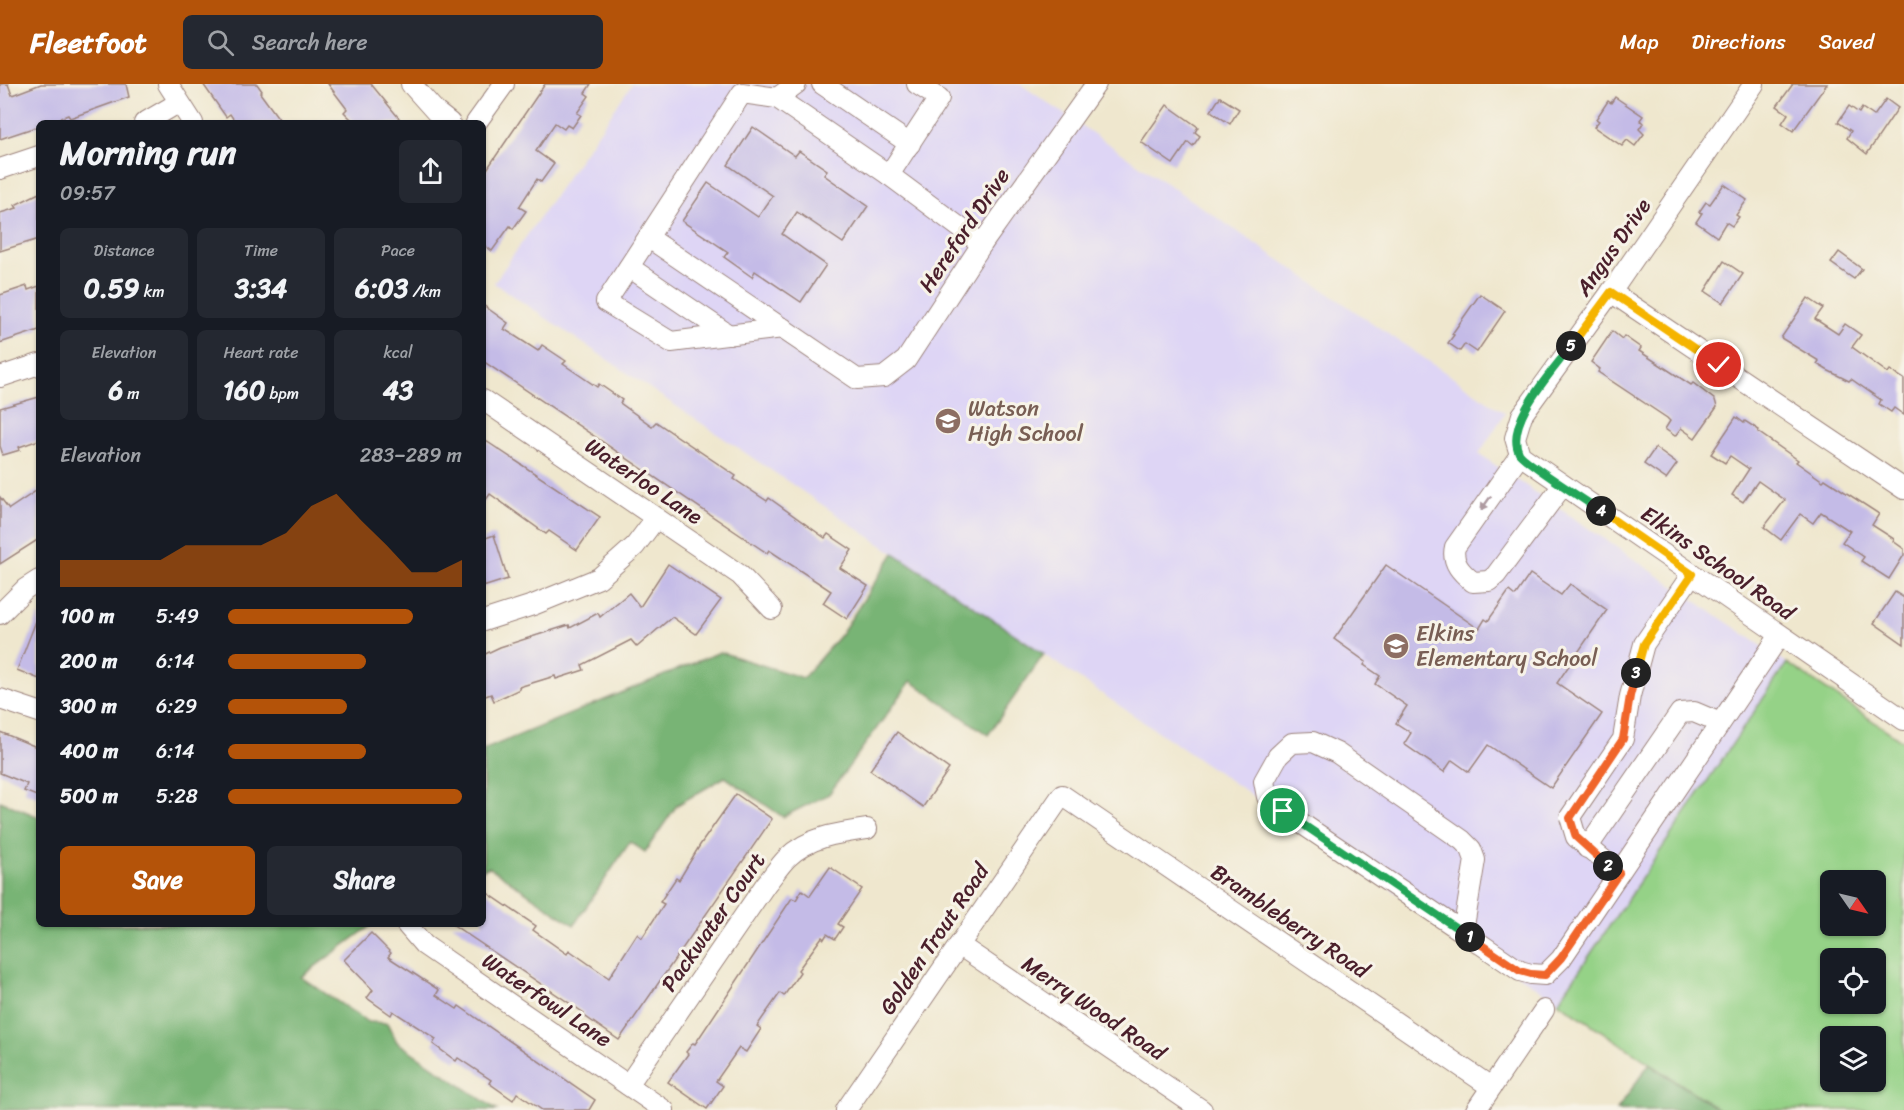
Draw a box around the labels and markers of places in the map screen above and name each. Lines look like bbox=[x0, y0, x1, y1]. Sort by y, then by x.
pin: 5 bbox=[1556, 331, 1586, 361]
pin bbox=[1693, 339, 1744, 390]
place label: Watson High School bbox=[968, 389, 1084, 453]
school or university icon: Watson High School bbox=[933, 406, 963, 436]
pin: 4 bbox=[1586, 496, 1616, 526]
place label: Elkins Elementary School bbox=[1416, 614, 1598, 678]
school or university icon: Elkins Elementary School bbox=[1381, 631, 1411, 661]
pin: 3 bbox=[1621, 658, 1651, 688]
pin bbox=[1257, 785, 1308, 836]
pin: 2 bbox=[1593, 851, 1623, 881]
pin: 1 bbox=[1455, 922, 1485, 952]

